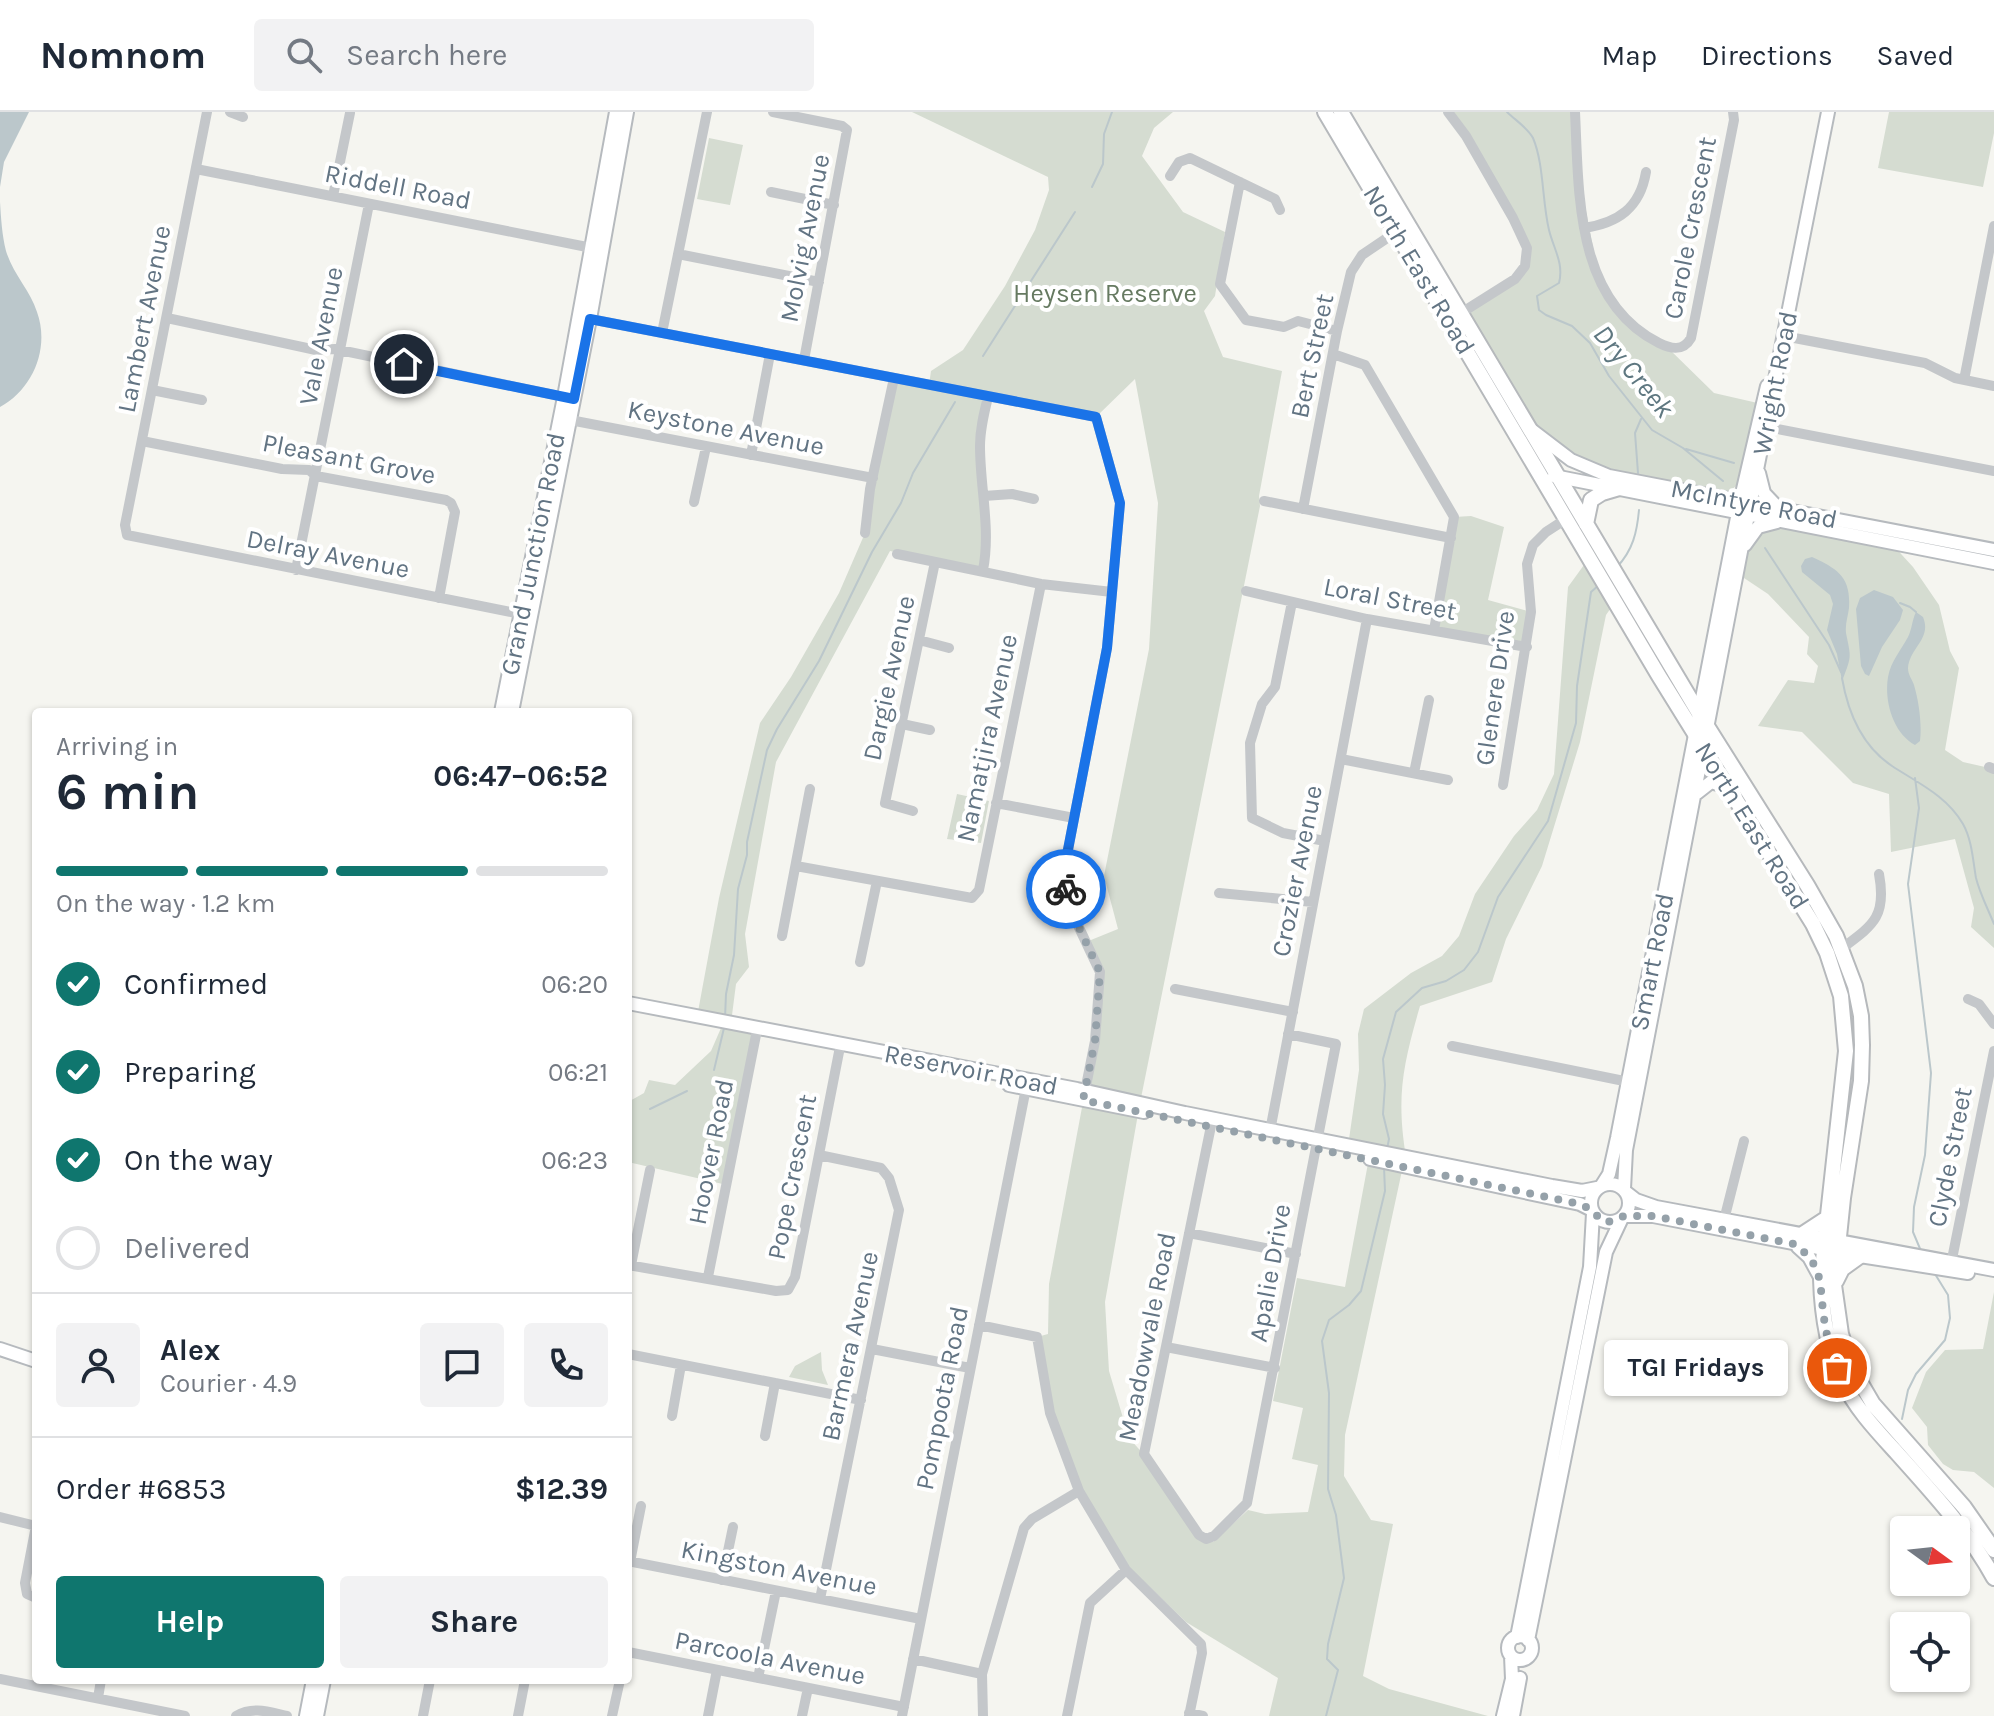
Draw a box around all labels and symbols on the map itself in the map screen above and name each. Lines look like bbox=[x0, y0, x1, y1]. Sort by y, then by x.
street label: Carole Crescent bbox=[1657, 134, 1723, 322]
street label: Molvig Avenue bbox=[773, 151, 837, 325]
street label: Riddell Road bbox=[322, 158, 474, 216]
street label: North East Road bbox=[1356, 180, 1482, 360]
street label: Lambert Avenue bbox=[111, 223, 177, 415]
street label: Vale Avenue bbox=[292, 264, 350, 408]
park label: Heysen Reserve bbox=[1013, 278, 1197, 309]
street label: Bert Street bbox=[1284, 291, 1340, 421]
street label: Wright Road bbox=[1746, 309, 1804, 457]
water label: Dry Creek bbox=[1587, 318, 1682, 425]
pin bbox=[370, 330, 438, 398]
street label: Keystone Avenue bbox=[625, 394, 827, 462]
street label: Pleasant Grove bbox=[260, 427, 438, 491]
street label: Grand Junction Road bbox=[494, 430, 572, 678]
street label: McIntyre Road bbox=[1668, 473, 1840, 535]
street label: Delray Avenue bbox=[244, 523, 412, 585]
street label: Loral Street bbox=[1321, 571, 1459, 627]
street label: Dargie Avenue bbox=[856, 593, 922, 763]
street label: Glenere Drive bbox=[1469, 609, 1521, 767]
street label: Namatjira Avenue bbox=[950, 631, 1024, 845]
street label: North East Road bbox=[1688, 737, 1816, 915]
street label: Crozier Avenue bbox=[1265, 783, 1329, 959]
courier bbox=[1026, 849, 1106, 929]
street label: Smart Road bbox=[1623, 891, 1681, 1033]
street label: Reservoir Road bbox=[882, 1038, 1060, 1102]
street label: Hoover Road bbox=[682, 1077, 740, 1227]
street label: Clyde Street bbox=[1921, 1084, 1979, 1229]
street label: Pope Crescent bbox=[761, 1091, 823, 1262]
street label: Apalie Drive bbox=[1243, 1202, 1297, 1344]
street label: Meadowvale Road bbox=[1112, 1230, 1182, 1444]
street label: Barmera Avenue bbox=[815, 1248, 885, 1444]
street label: Pompoota Road bbox=[909, 1303, 975, 1493]
pin bbox=[1803, 1334, 1871, 1402]
callout: TGI Fridays bbox=[1605, 1340, 1789, 1396]
north arrow bbox=[1890, 1516, 1970, 1596]
street label: Kingston Avenue bbox=[678, 1534, 880, 1602]
street label: Parcoola Avenue bbox=[672, 1624, 868, 1692]

